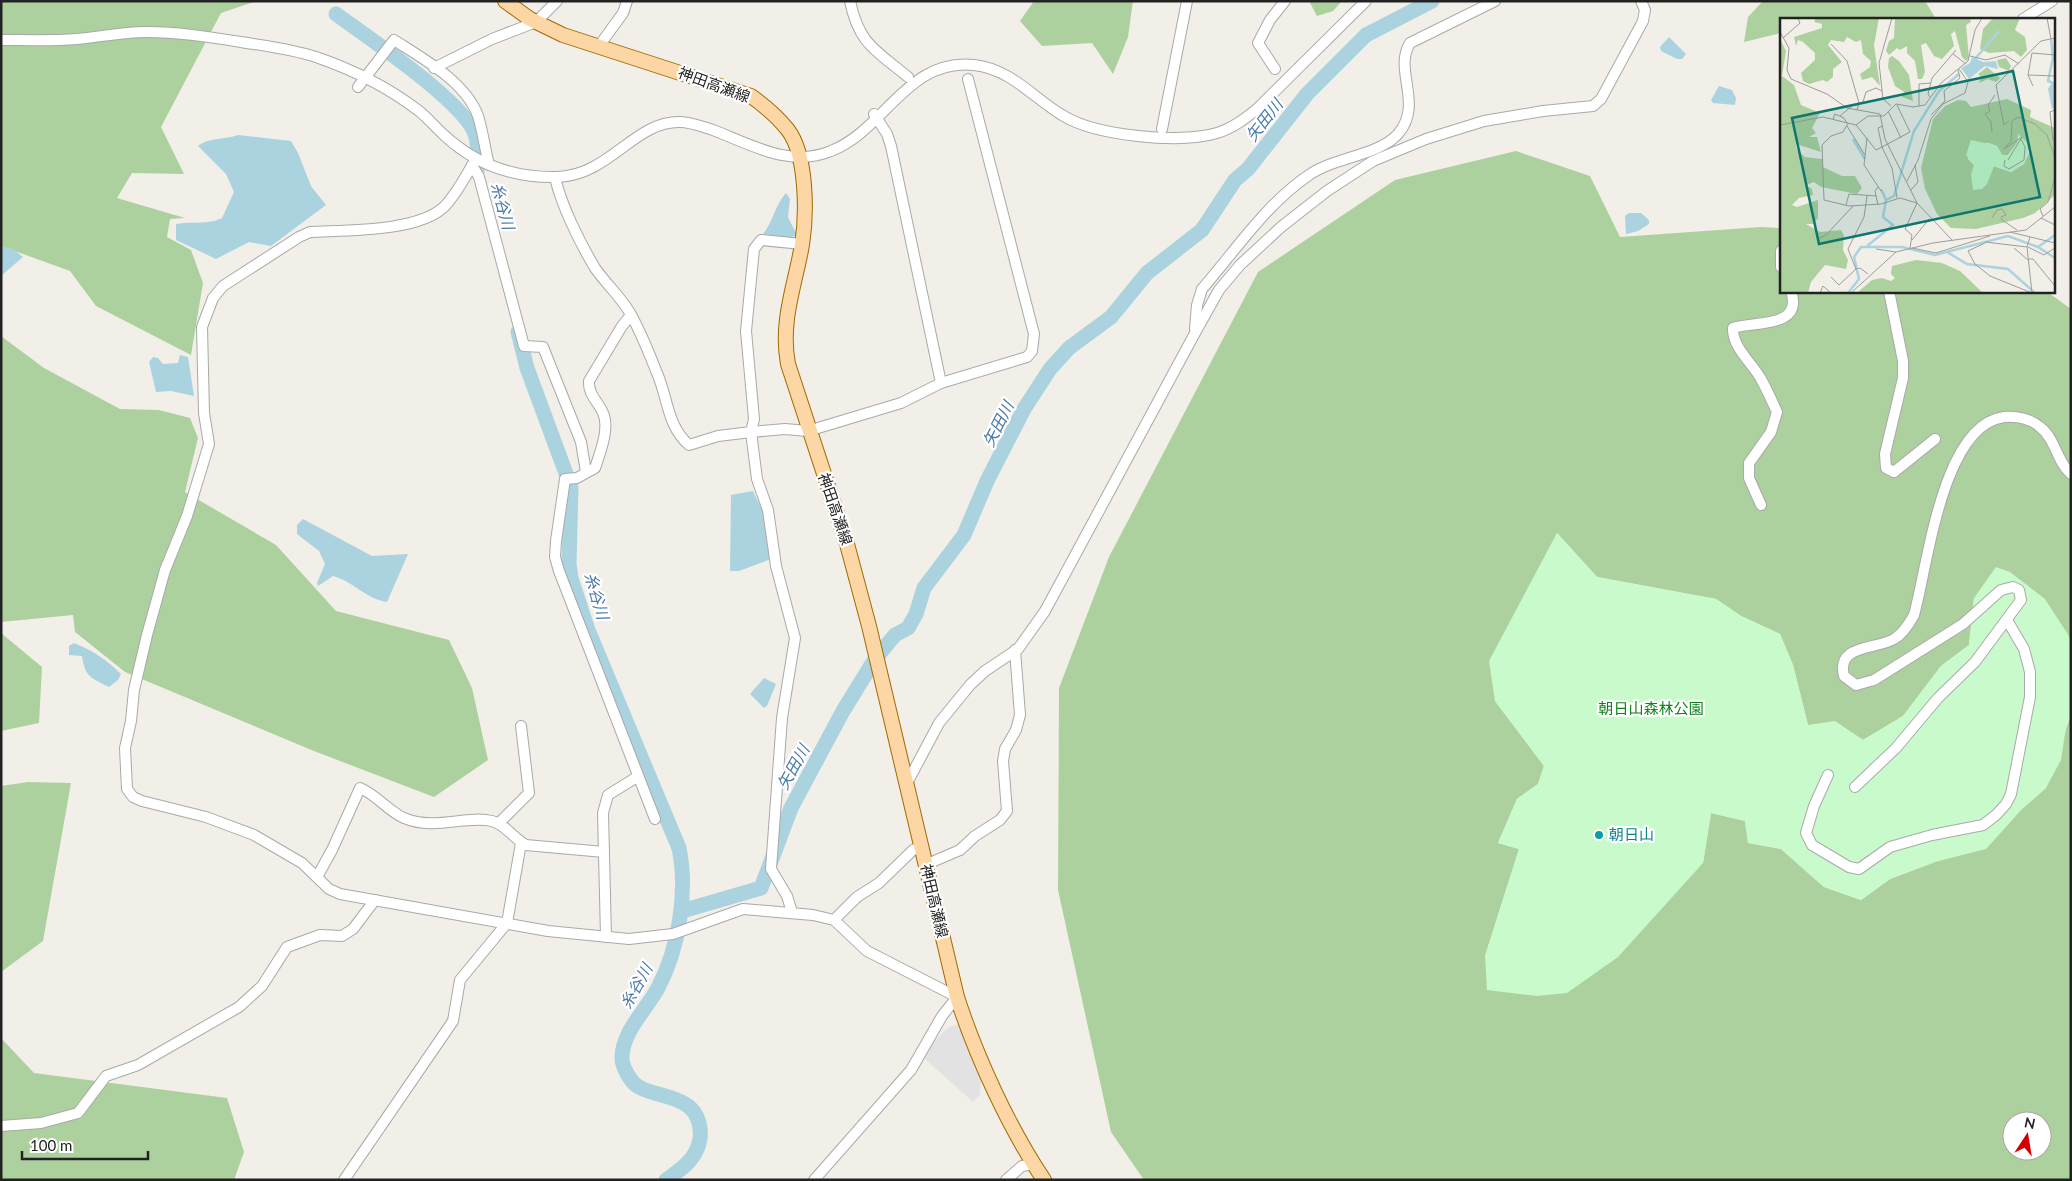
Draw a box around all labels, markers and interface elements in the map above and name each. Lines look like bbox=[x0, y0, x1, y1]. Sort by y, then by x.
inset map bbox=[1780, 18, 2054, 292]
street label: 神田高瀬線 bbox=[676, 63, 753, 105]
water label: 矢田川 bbox=[1241, 93, 1287, 144]
water label: 糸谷川 bbox=[488, 180, 519, 233]
water label: 矢田川 bbox=[978, 396, 1018, 449]
street label: 神田高瀬線 bbox=[815, 470, 857, 547]
water label: 糸谷川 bbox=[582, 570, 614, 623]
park label: 朝日山森林公園 bbox=[1598, 699, 1704, 717]
water label: 矢田川 bbox=[773, 739, 813, 792]
place label: 朝日山 bbox=[1609, 825, 1654, 843]
marker: 朝日山 bbox=[1593, 829, 1605, 841]
street label: 神田高瀬線 bbox=[918, 862, 952, 939]
water label: 糸谷川 bbox=[616, 958, 656, 1011]
north arrow bbox=[2002, 1111, 2052, 1161]
text: N bbox=[2023, 1113, 2037, 1132]
scale bar bbox=[22, 1128, 149, 1160]
text: 100 m bbox=[30, 1136, 72, 1154]

